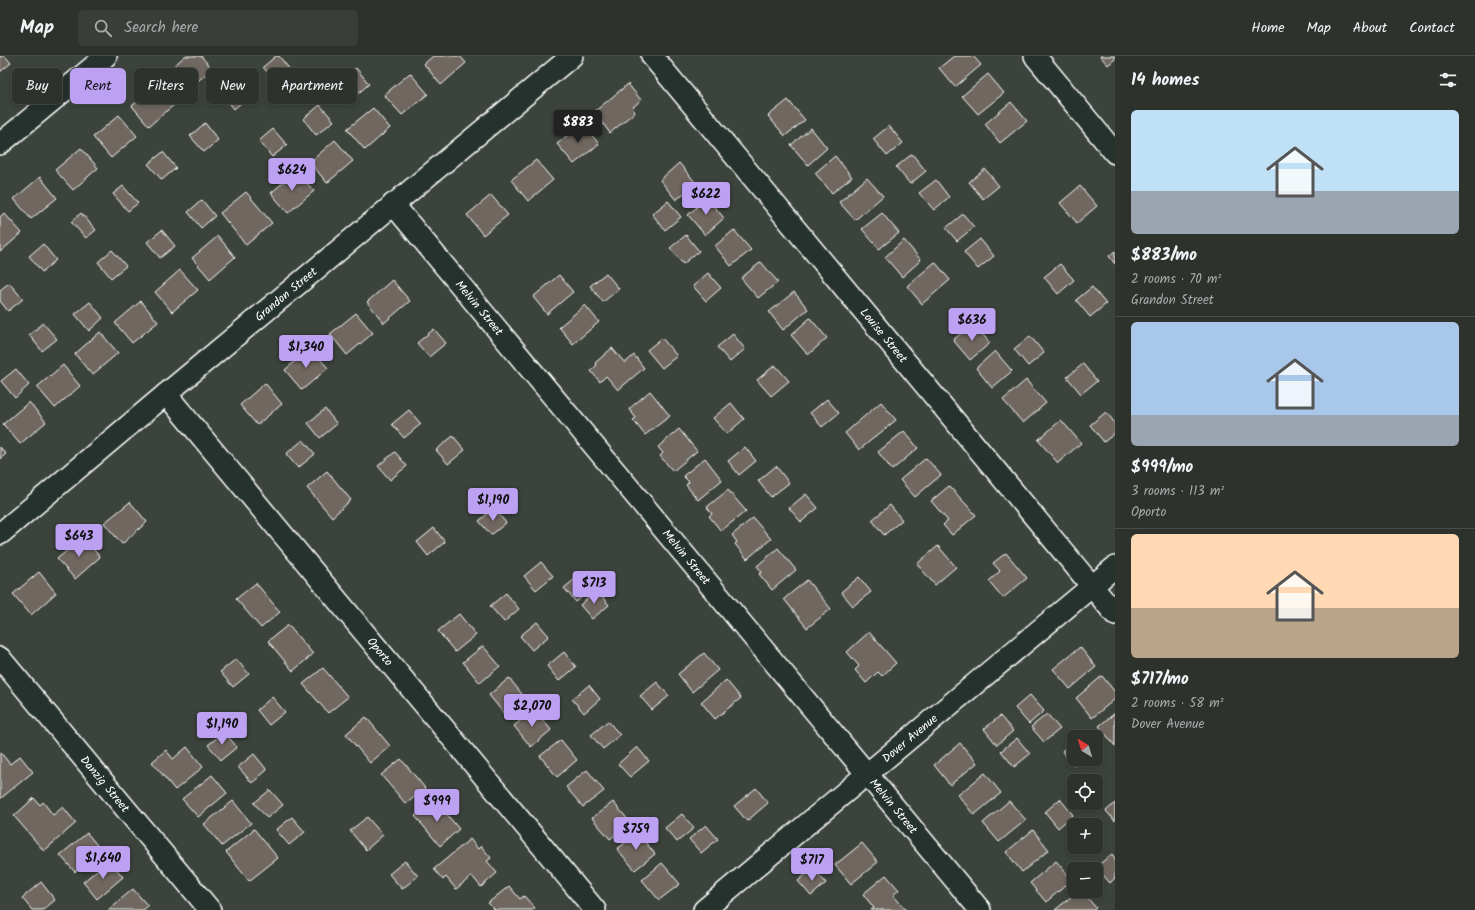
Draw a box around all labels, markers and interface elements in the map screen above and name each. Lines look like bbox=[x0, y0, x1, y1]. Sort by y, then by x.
search box bbox=[78, 10, 358, 46]
text: Map bbox=[20, 13, 54, 43]
text: Search here bbox=[124, 16, 198, 40]
icon: search bbox=[92, 17, 114, 39]
text: Home bbox=[1251, 17, 1285, 39]
text: Map bbox=[1307, 17, 1331, 39]
text: About bbox=[1353, 17, 1387, 39]
text: Contact bbox=[1409, 17, 1455, 39]
text: 14 homes bbox=[1131, 67, 1199, 94]
chip: Buy bbox=[12, 68, 62, 104]
chip: Rent bbox=[70, 68, 126, 104]
chip: Filters bbox=[134, 68, 198, 104]
chip: New bbox=[206, 68, 259, 104]
chip: Apartment bbox=[267, 68, 357, 104]
icon: filters bbox=[1437, 69, 1459, 91]
pin: $883 bbox=[554, 110, 602, 144]
text: $883 bbox=[563, 112, 593, 133]
icon: home bbox=[1259, 136, 1331, 208]
pin: $624 bbox=[268, 158, 316, 192]
text: $624 bbox=[277, 160, 307, 181]
pin: $622 bbox=[682, 182, 730, 216]
text: $622 bbox=[691, 184, 721, 205]
text: $883/mo bbox=[1131, 242, 1197, 269]
street label: Grandon Street bbox=[250, 262, 322, 326]
text: 2 rooms · 70 m² bbox=[1131, 269, 1221, 290]
street label: Melvin Street bbox=[450, 276, 508, 340]
text: Grandon Street bbox=[1131, 290, 1214, 311]
street label: Louise Street bbox=[855, 304, 913, 367]
pin: $636 bbox=[948, 308, 996, 342]
text: $636 bbox=[958, 310, 986, 331]
pin: $1,340 bbox=[273, 335, 339, 369]
text: $1,340 bbox=[288, 337, 324, 358]
icon: home bbox=[1259, 348, 1331, 420]
text: $999/mo bbox=[1131, 454, 1193, 481]
text: 3 rooms · 113 m² bbox=[1131, 481, 1224, 502]
pin: $1,190 bbox=[460, 488, 526, 522]
text: $1,190 bbox=[477, 490, 509, 511]
text: Oporto bbox=[1131, 502, 1166, 523]
pin: $643 bbox=[55, 524, 103, 558]
street label: Melvin Street bbox=[658, 525, 716, 589]
text: $643 bbox=[65, 526, 93, 547]
icon: home bbox=[1259, 560, 1331, 632]
pin: $713 bbox=[570, 571, 618, 605]
text: $713 bbox=[582, 573, 606, 594]
street label: Oporto bbox=[362, 633, 398, 670]
text: $717/mo bbox=[1131, 666, 1189, 693]
text: 2 rooms · 58 m² bbox=[1131, 693, 1224, 714]
pin: $2,070 bbox=[499, 694, 565, 728]
text: $2,070 bbox=[513, 696, 551, 717]
street label: Dover Avenue bbox=[878, 709, 942, 767]
pin: $1,190 bbox=[189, 712, 255, 746]
text: $1,190 bbox=[206, 714, 238, 735]
text: Dover Avenue bbox=[1131, 714, 1204, 735]
north arrow bbox=[1067, 730, 1103, 766]
map controls bbox=[1067, 730, 1103, 898]
street label: Danzig Street bbox=[76, 751, 135, 817]
street label: Melvin Street bbox=[865, 774, 923, 838]
button: locate bbox=[1067, 774, 1103, 810]
pin: $999 bbox=[413, 789, 461, 823]
text: $999 bbox=[423, 791, 451, 812]
pin: $759 bbox=[612, 817, 660, 851]
button: + bbox=[1067, 818, 1103, 854]
text: $759 bbox=[623, 819, 650, 840]
pin: $1,640 bbox=[70, 846, 136, 880]
text: $1,640 bbox=[85, 848, 121, 869]
pin: $717 bbox=[788, 848, 836, 882]
text: $717 bbox=[800, 850, 824, 871]
button: − bbox=[1067, 862, 1103, 898]

